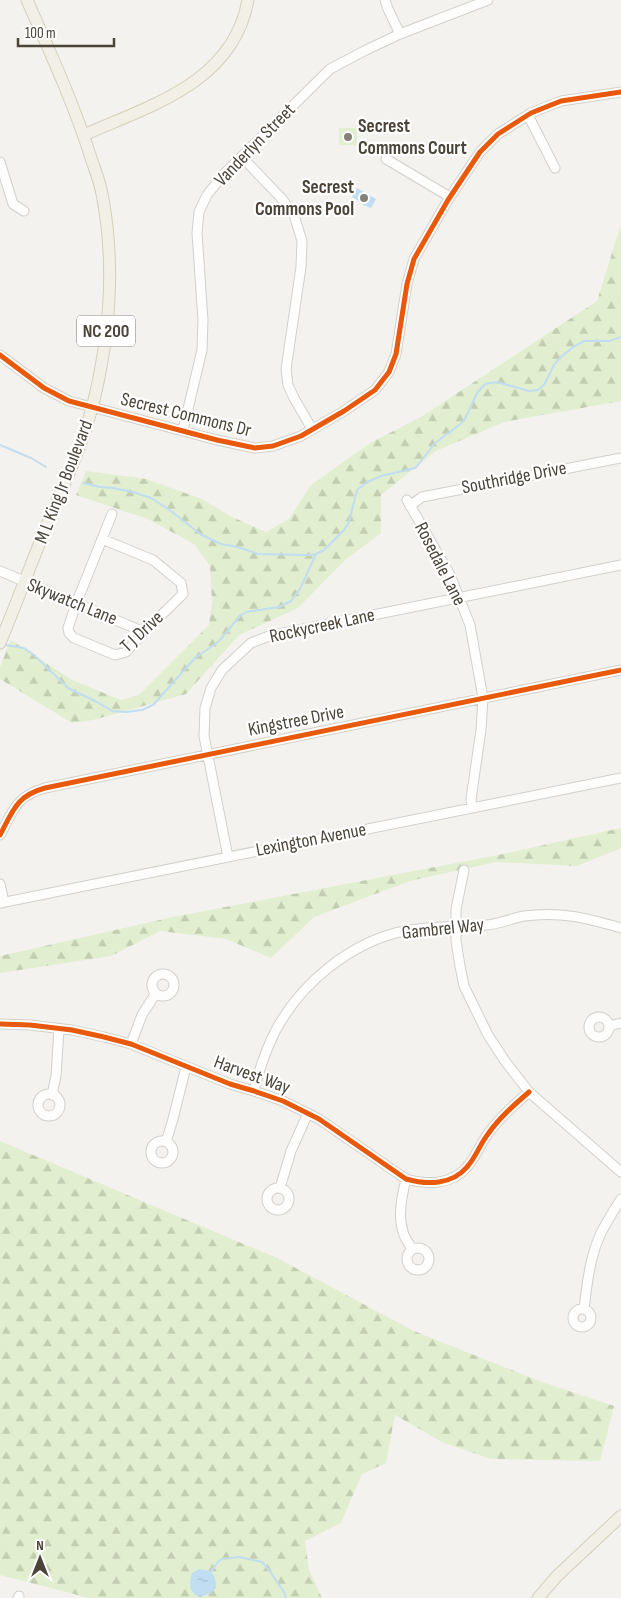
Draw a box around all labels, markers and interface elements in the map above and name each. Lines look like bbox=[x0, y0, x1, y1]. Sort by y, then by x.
scale bar bbox=[18, 15, 114, 47]
text: 100 m bbox=[25, 24, 56, 43]
street label: Vanderlyn Street bbox=[210, 99, 300, 191]
place label: Secrest Commons Court bbox=[358, 115, 467, 160]
marker: Secrest Commons Court bbox=[342, 131, 354, 143]
place label: Secrest Commons Pool bbox=[255, 176, 354, 221]
marker: Secrest Commons Pool bbox=[358, 192, 370, 204]
road number: NC 200 bbox=[77, 316, 135, 346]
street label: Secrest Commons Dr bbox=[118, 388, 254, 442]
street label: M L King Jr Boulevard bbox=[30, 417, 98, 547]
street label: Southridge Drive bbox=[460, 457, 568, 499]
street label: Rosedale Lane bbox=[409, 518, 471, 610]
street label: Skywatch Lane bbox=[24, 574, 120, 630]
street label: Rockycreek Lane bbox=[267, 604, 377, 648]
street label: T J Drive bbox=[116, 606, 168, 658]
street label: Kingstree Drive bbox=[246, 700, 346, 742]
street label: Lexington Avenue bbox=[254, 818, 368, 862]
street label: Gambrel Way bbox=[401, 913, 486, 945]
street label: Harvest Way bbox=[211, 1051, 294, 1100]
north arrow bbox=[15, 1533, 65, 1583]
text: N bbox=[36, 1537, 44, 1554]

